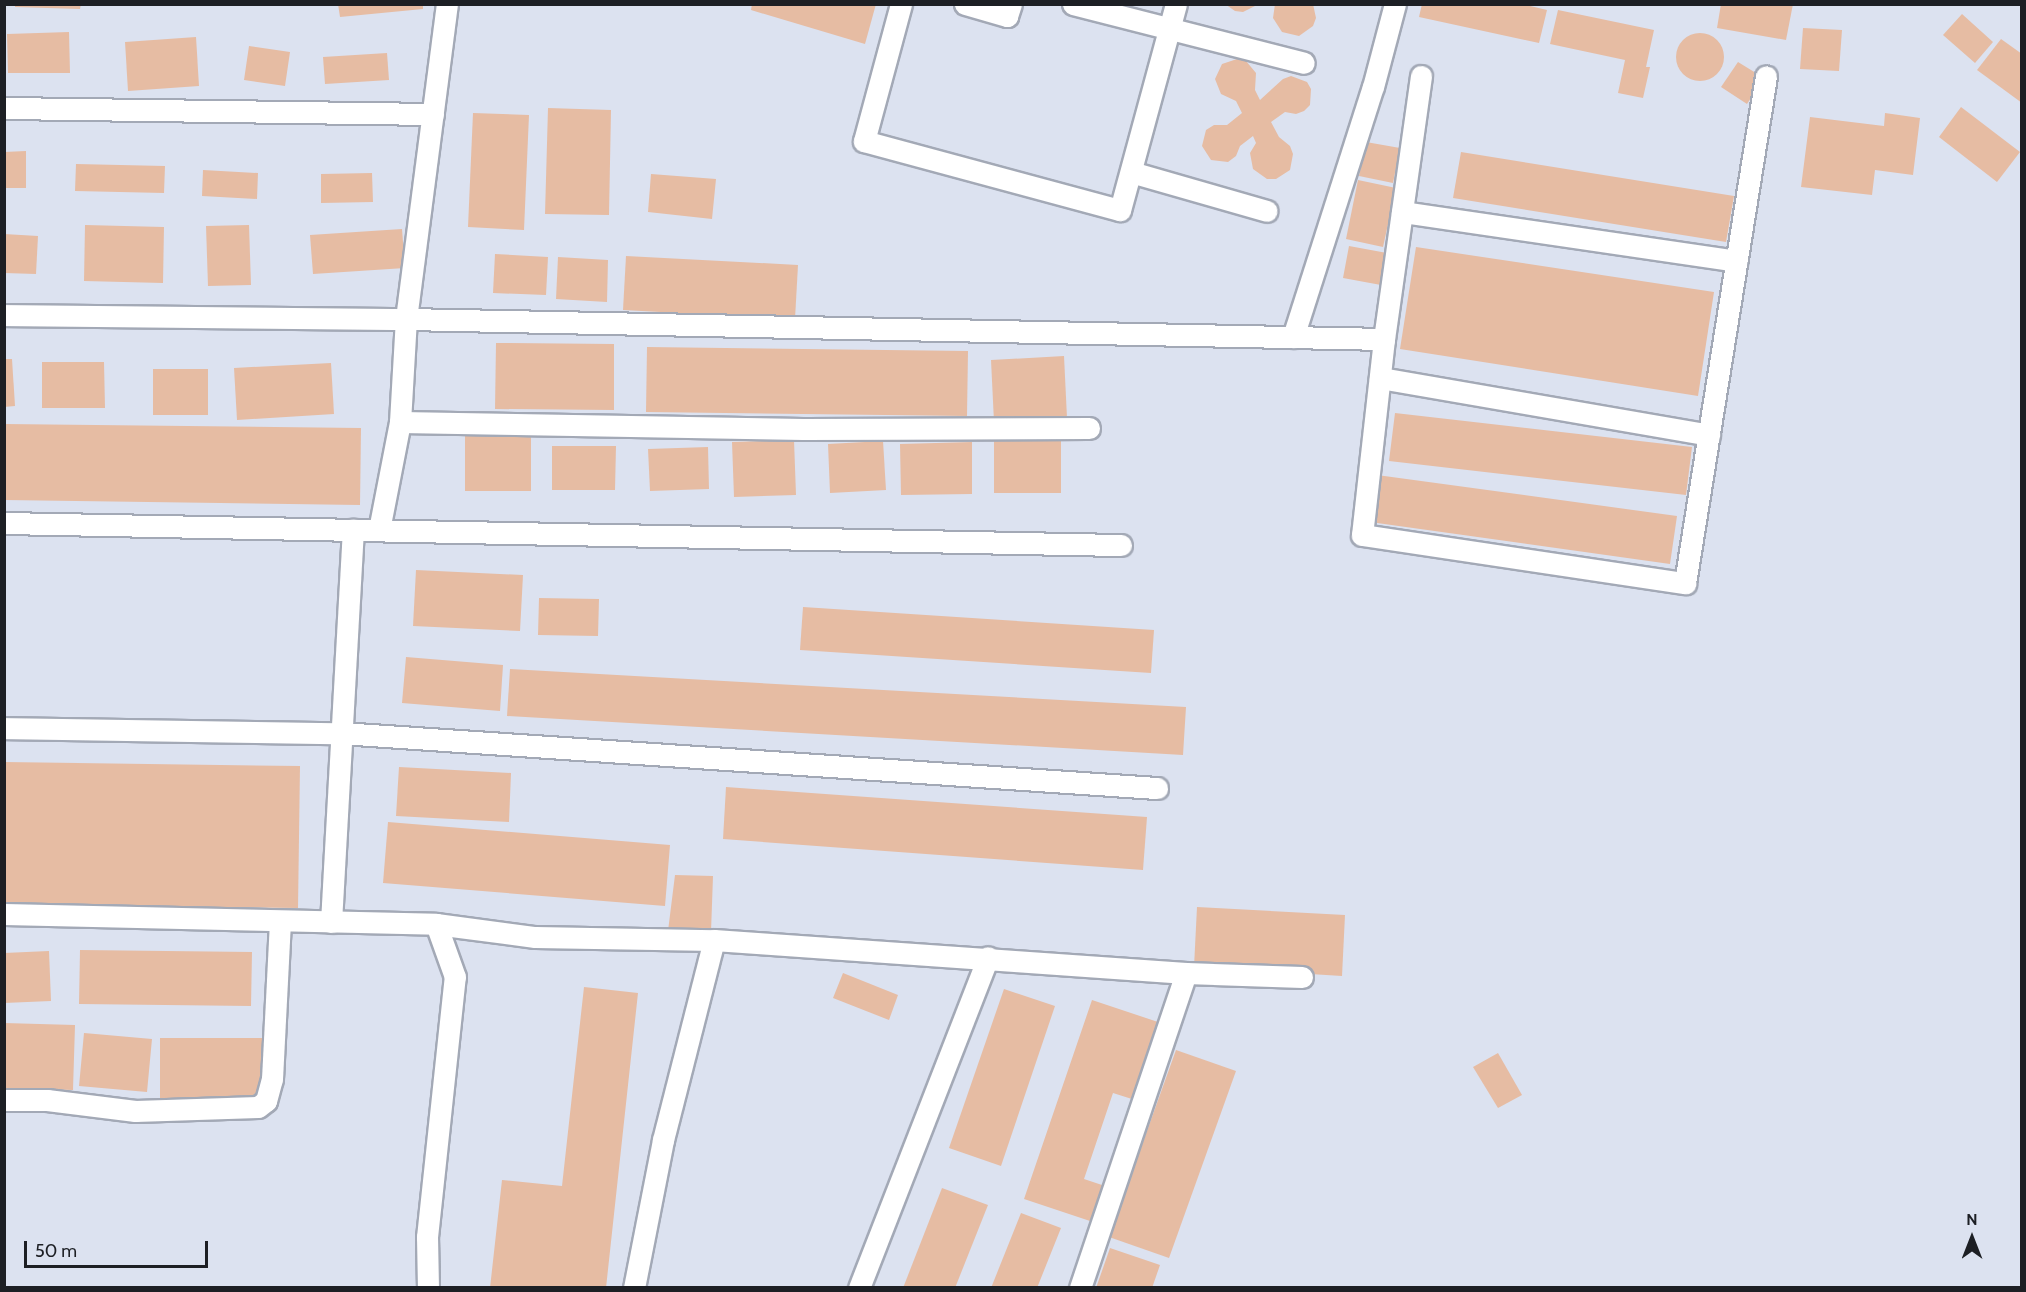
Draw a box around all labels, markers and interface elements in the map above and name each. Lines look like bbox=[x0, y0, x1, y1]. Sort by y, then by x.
north arrow bbox=[1942, 1208, 2002, 1268]
text: N bbox=[1966, 1210, 1978, 1229]
scale bar bbox=[27, 1229, 212, 1267]
text: 50 m bbox=[35, 1240, 77, 1262]

